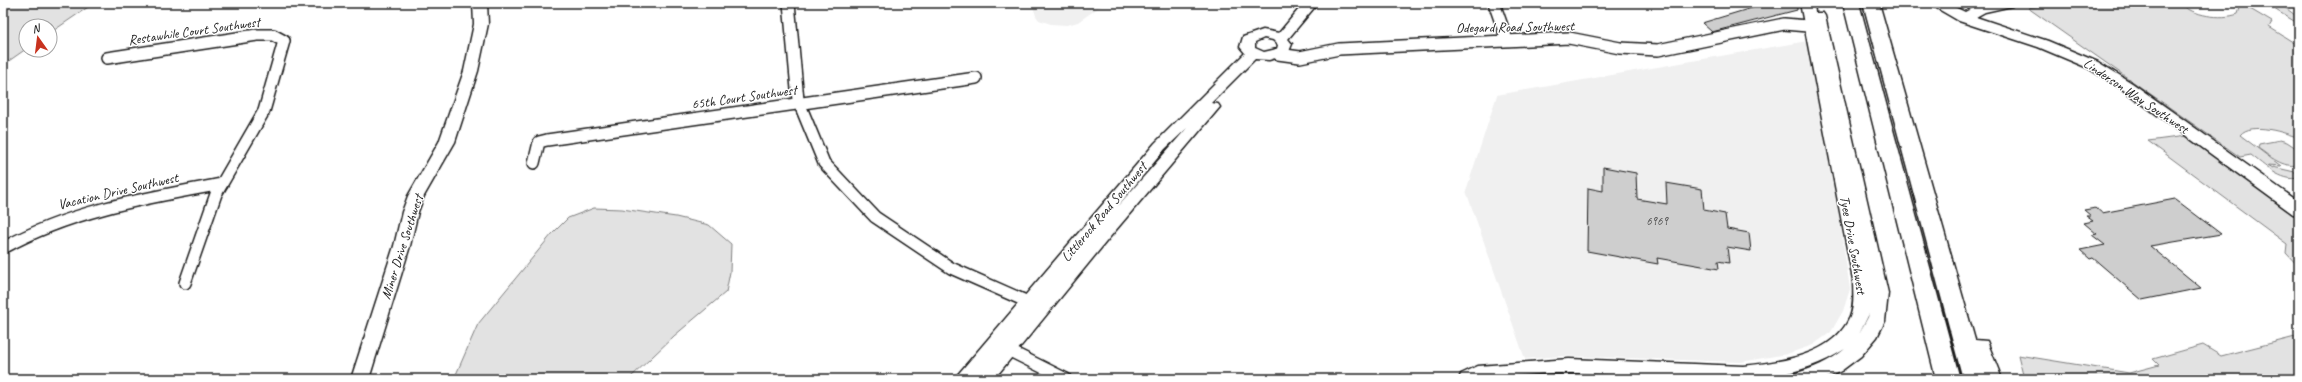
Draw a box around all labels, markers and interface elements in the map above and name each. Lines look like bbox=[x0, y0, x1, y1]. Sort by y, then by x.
street label: Restawhile Court Southwest bbox=[127, 13, 263, 49]
street label: Odegard Road Southwest bbox=[1456, 17, 1576, 37]
north arrow bbox=[18, 18, 58, 58]
text: N bbox=[31, 20, 43, 36]
street label: Linderson Way Southwest bbox=[2080, 55, 2193, 138]
street label: 65th Court Southwest bbox=[690, 81, 800, 113]
street label: Littlerock Road Southwest bbox=[1058, 157, 1152, 265]
street label: Vacation Drive Southwest bbox=[56, 169, 181, 213]
street label: Miner Drive Southwest bbox=[377, 190, 428, 301]
street label: Tyee Drive Southwest bbox=[1836, 194, 1870, 297]
house number: 6969 bbox=[1646, 213, 1669, 229]

